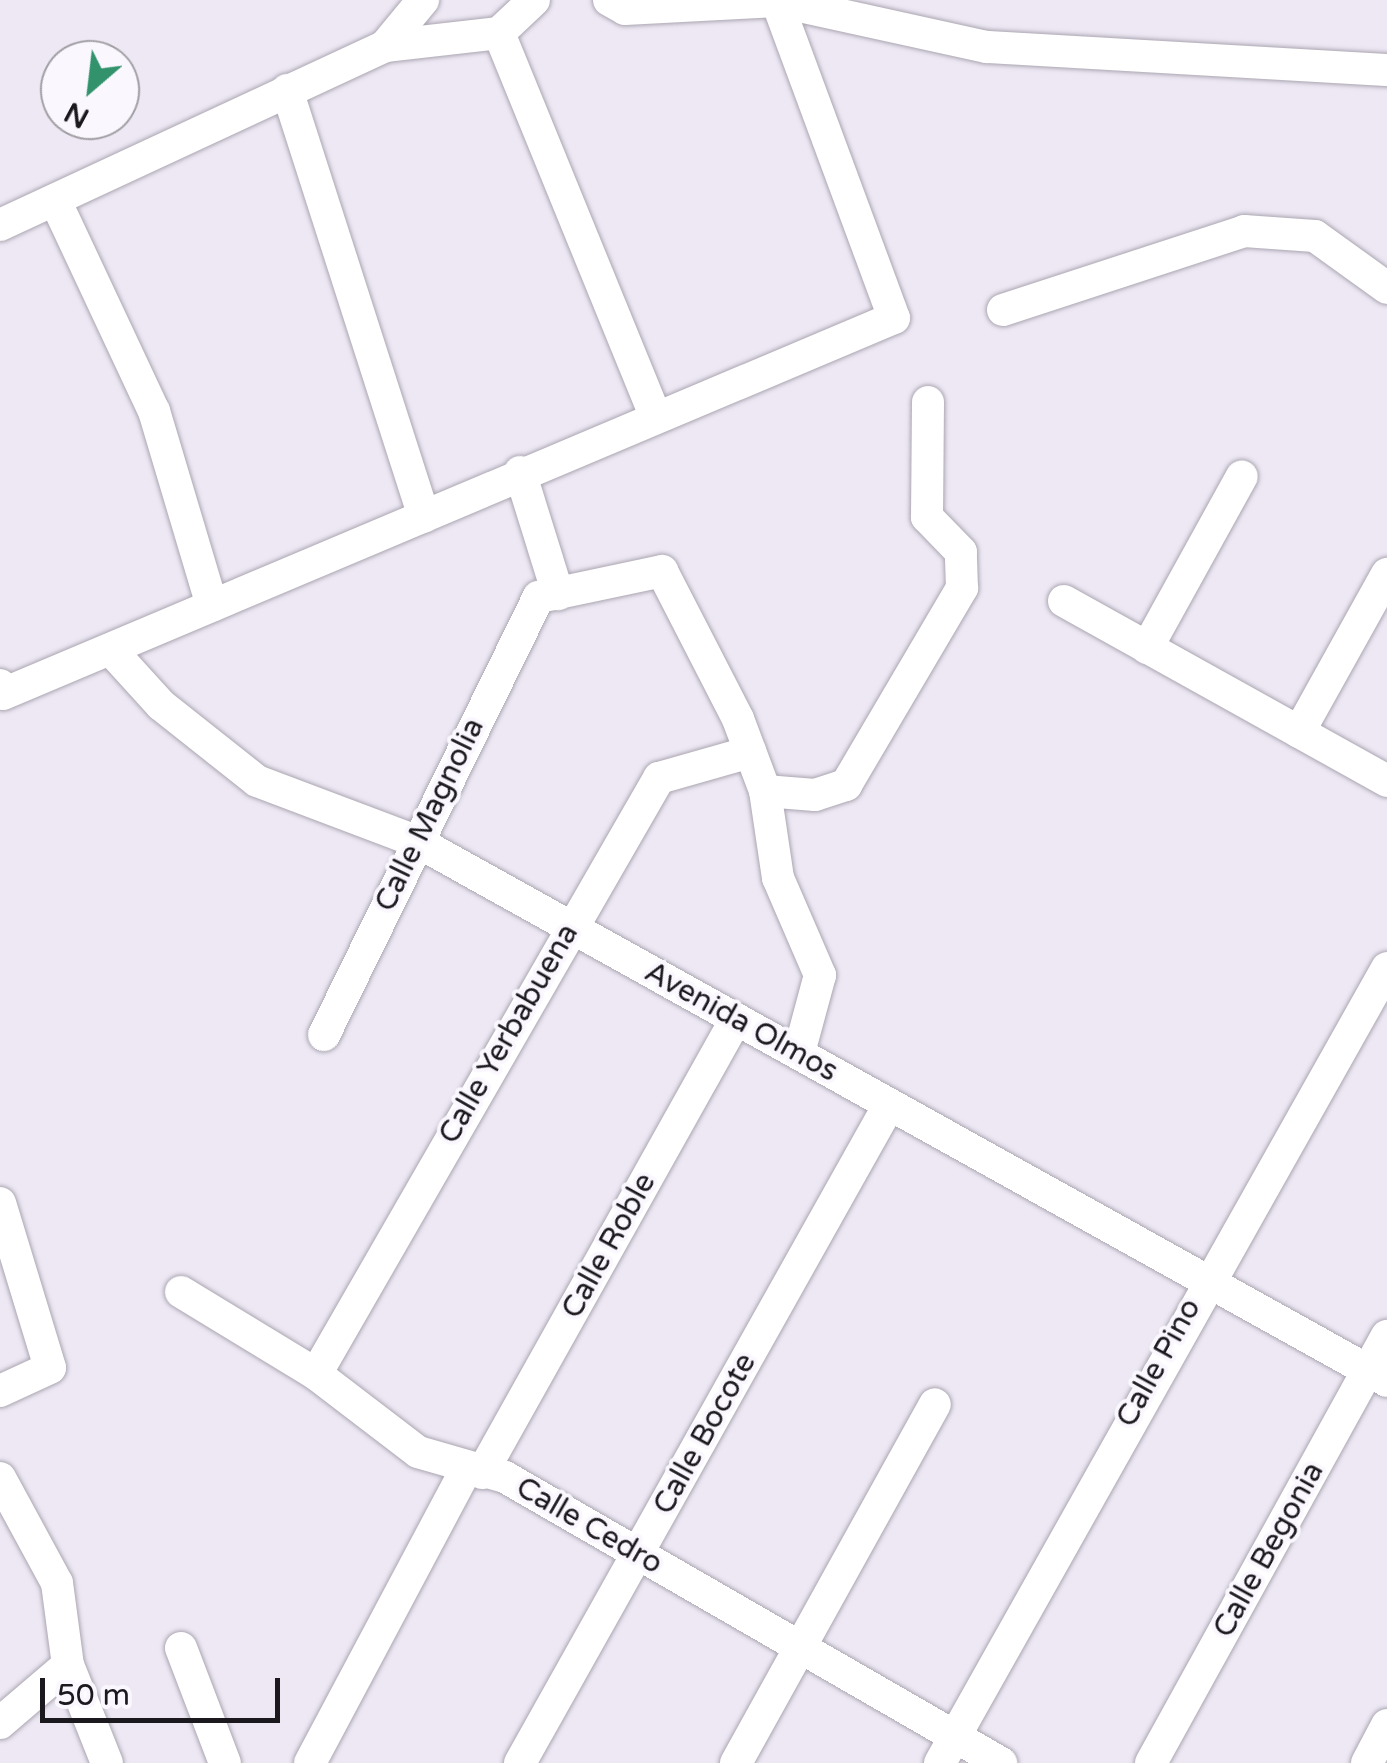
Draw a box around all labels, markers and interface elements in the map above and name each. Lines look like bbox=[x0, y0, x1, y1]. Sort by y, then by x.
north arrow bbox=[40, 40, 140, 140]
text: N bbox=[59, 94, 95, 135]
street label: Calle Magnolia bbox=[368, 713, 492, 917]
street label: Calle Yerbabuena bbox=[431, 918, 587, 1150]
street label: Avenida Olmos bbox=[638, 954, 844, 1090]
street label: Calle Roble bbox=[554, 1167, 664, 1325]
street label: Calle Pino bbox=[1109, 1292, 1209, 1434]
street label: Calle Bocote bbox=[646, 1347, 764, 1521]
street label: Calle Begonia bbox=[1206, 1456, 1332, 1644]
street label: Calle Cedro bbox=[509, 1470, 669, 1582]
scale bar bbox=[45, 1658, 285, 1720]
text: 50 m bbox=[57, 1677, 130, 1714]

